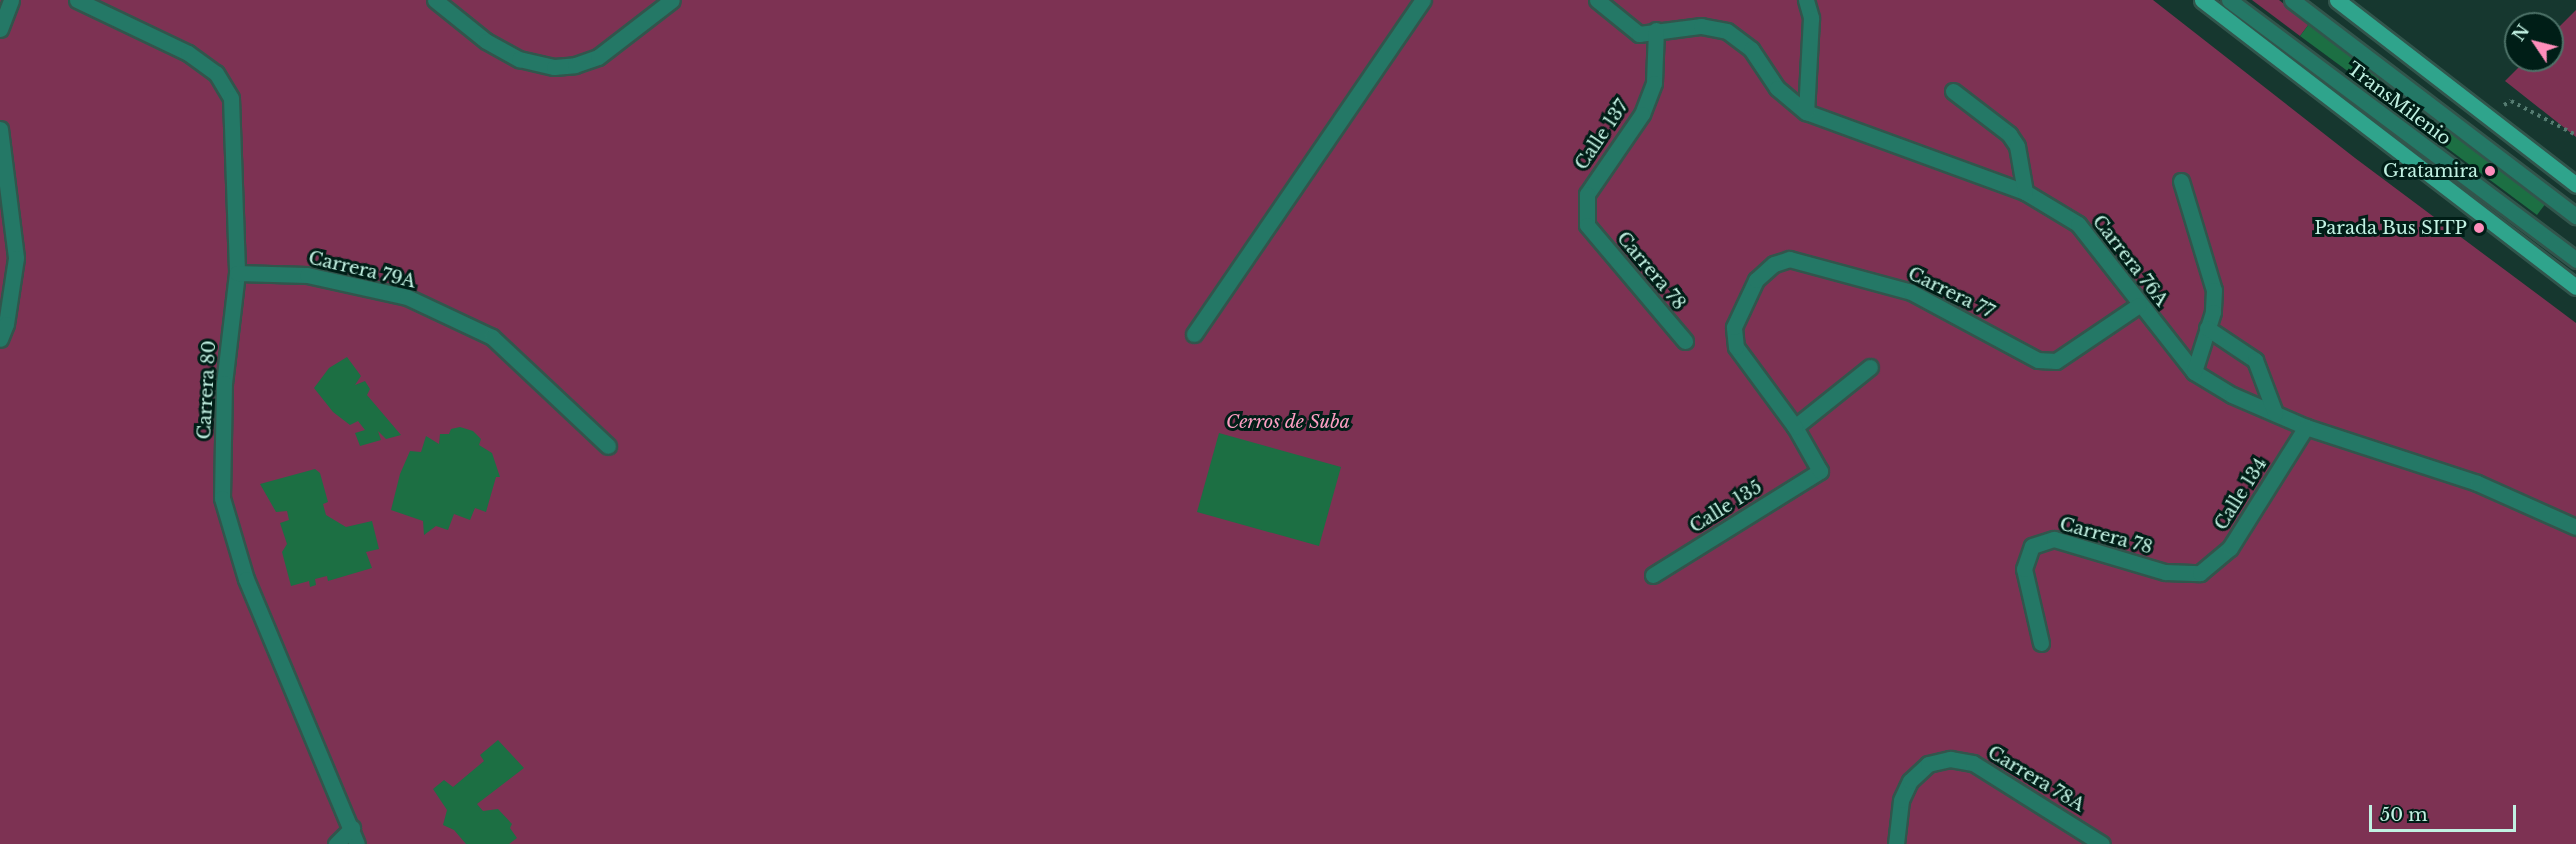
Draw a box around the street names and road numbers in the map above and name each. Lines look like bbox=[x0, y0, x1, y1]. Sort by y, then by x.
street label: TransMilenio bbox=[2343, 58, 2455, 150]
street label: Calle 137 bbox=[1571, 96, 1633, 174]
street label: Carrera 76A bbox=[2088, 211, 2172, 311]
street label: Carrera 78 bbox=[1612, 228, 1690, 314]
street label: Carrera 79A bbox=[306, 247, 418, 293]
street label: Carrera 77 bbox=[1904, 263, 1998, 323]
street label: Carrera 80 bbox=[194, 340, 220, 440]
street label: Calle 134 bbox=[2210, 454, 2272, 534]
street label: Calle 135 bbox=[1686, 476, 1766, 538]
street label: Carrera 78 bbox=[2057, 513, 2155, 559]
street label: Carrera 78A bbox=[1984, 742, 2088, 816]

